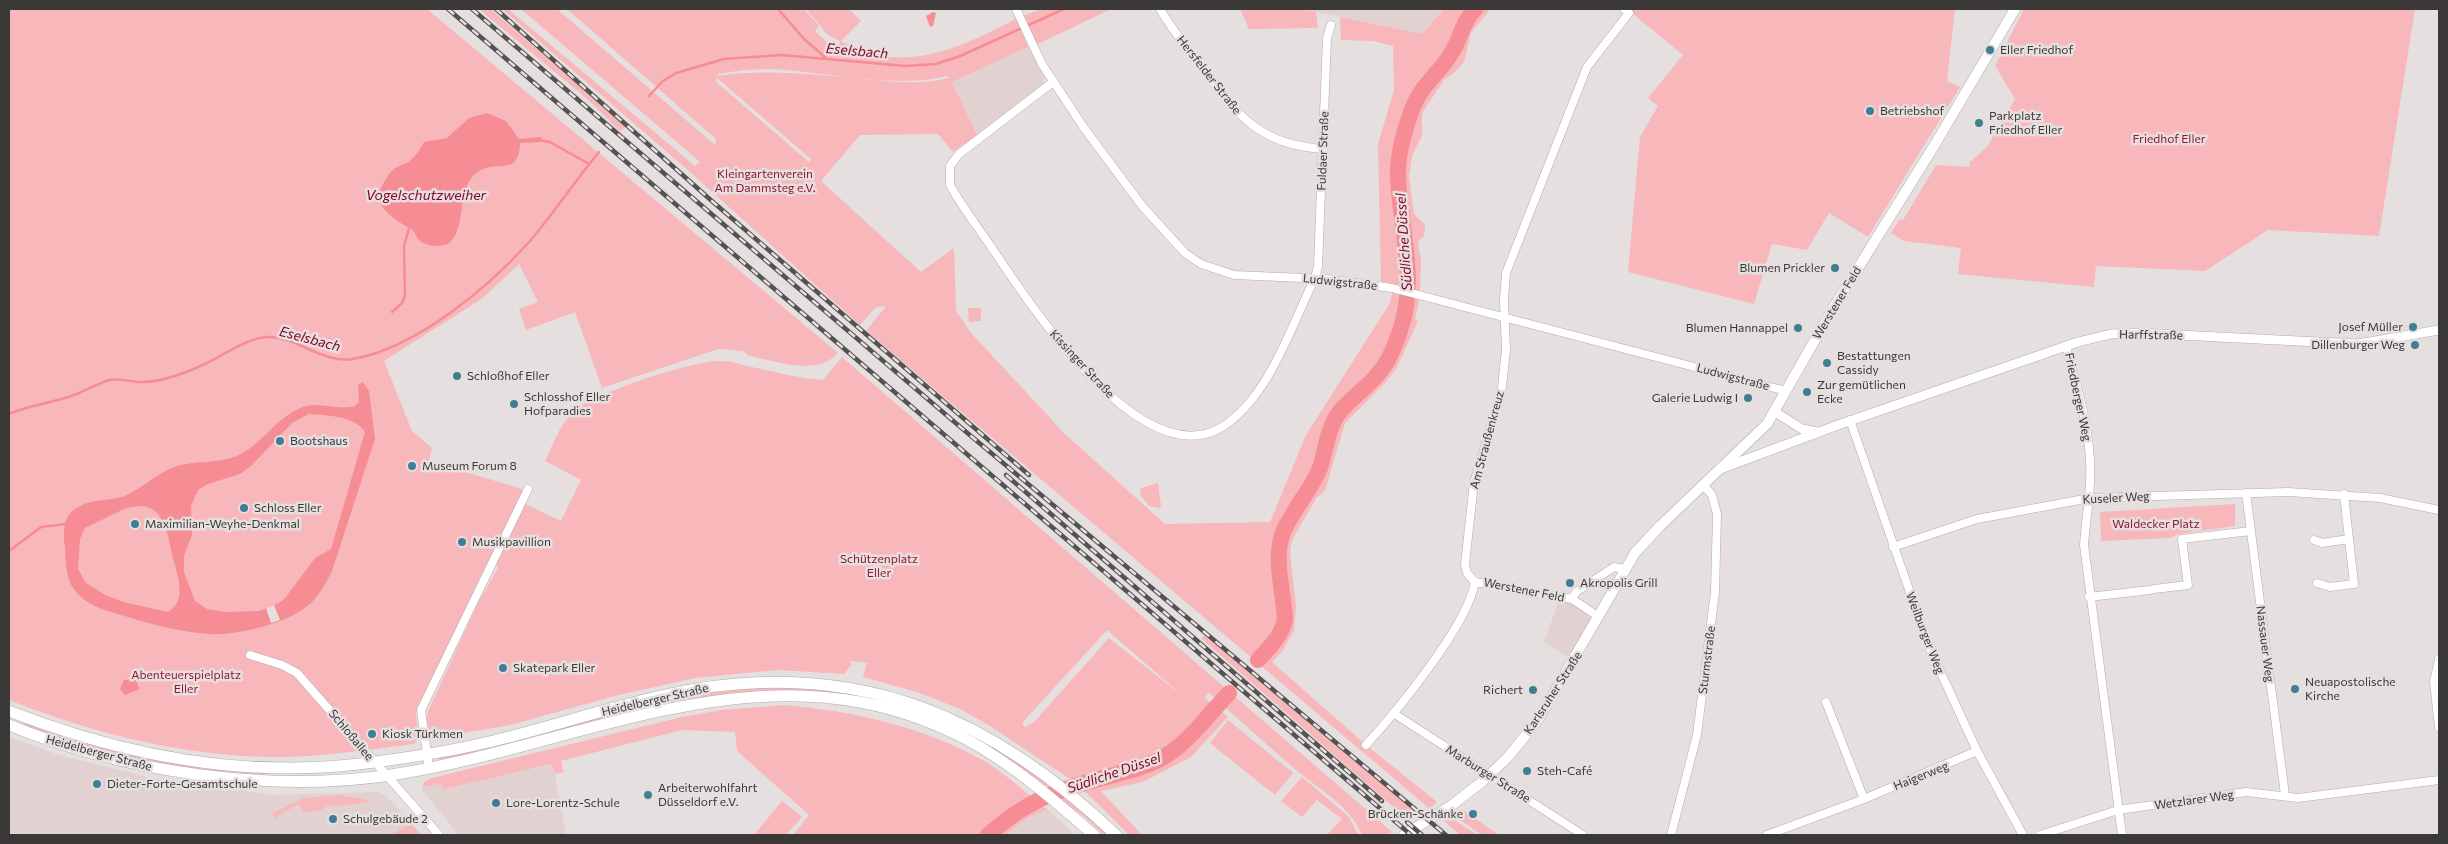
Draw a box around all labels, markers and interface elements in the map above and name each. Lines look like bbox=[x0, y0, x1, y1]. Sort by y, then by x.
street label: Hersfelder Straße bbox=[1174, 33, 1244, 117]
water label: Eselsbach bbox=[825, 40, 889, 62]
place label: Eller Friedhof bbox=[2000, 43, 2073, 57]
marker: Eller Friedhof bbox=[1984, 44, 1996, 56]
place label: Betriebshof bbox=[1880, 104, 1944, 118]
marker: Betriebshof bbox=[1864, 105, 1876, 117]
place label: Parkplatz Friedhof Eller bbox=[1989, 109, 2062, 137]
street label: Fuldaer Straße bbox=[1314, 111, 1332, 191]
marker: Parkplatz Friedhof Eller bbox=[1973, 117, 1985, 129]
park label: Friedhof Eller bbox=[2132, 132, 2206, 146]
park label: Kleingartenverein Am Dammsteg e.V. bbox=[714, 167, 816, 195]
water label: Vogelschutzweiher bbox=[366, 187, 486, 203]
water label: Südliche Düssel bbox=[1392, 192, 1416, 292]
place label: Blumen Prickler bbox=[1740, 261, 1825, 275]
marker: Blumen Prickler bbox=[1829, 262, 1841, 274]
street label: Werstener Feld bbox=[1810, 264, 1864, 342]
street label: Ludwigstraße bbox=[1302, 271, 1378, 293]
place label: Josef Müller bbox=[2338, 320, 2403, 334]
place label: Blumen Hannappel bbox=[1686, 321, 1788, 335]
marker: Josef Müller bbox=[2407, 321, 2419, 333]
marker: Blumen Hannappel bbox=[1792, 322, 1804, 334]
water label: Eselsbach bbox=[278, 323, 342, 355]
street label: Kissinger Straße bbox=[1047, 327, 1117, 401]
street label: Harffstraße bbox=[2119, 327, 2183, 343]
place label: Dillenburger Weg bbox=[2311, 338, 2405, 352]
marker: Dillenburger Weg bbox=[2409, 339, 2421, 351]
place label: Bestattungen Cassidy bbox=[1837, 349, 1911, 377]
street label: Friedberger Weg bbox=[2062, 351, 2094, 443]
marker: Bestattungen Cassidy bbox=[1821, 357, 1833, 369]
street label: Ludwigstraße bbox=[1695, 360, 1771, 394]
place label: Schloßhof Eller bbox=[467, 369, 550, 383]
marker: Schloßhof Eller bbox=[451, 370, 463, 382]
place label: Zur gemütlichen Ecke bbox=[1817, 378, 1906, 406]
marker: Zur gemütlichen Ecke bbox=[1801, 386, 1813, 398]
street label: Am Straußenkreuz bbox=[1467, 389, 1507, 491]
place label: Schlosshof Eller Hofparadies bbox=[524, 390, 610, 418]
place label: Galerie Ludwig I bbox=[1652, 391, 1738, 405]
marker: Galerie Ludwig I bbox=[1742, 392, 1754, 404]
marker: Schlosshof Eller Hofparadies bbox=[508, 398, 520, 410]
place label: Bootshaus bbox=[290, 434, 348, 448]
marker: Bootshaus bbox=[274, 435, 286, 447]
place label: Museum Forum 8 bbox=[422, 459, 517, 473]
marker: Museum Forum 8 bbox=[406, 460, 418, 472]
street label: Kuseler Weg bbox=[2082, 489, 2150, 507]
place label: Schloss Eller bbox=[254, 501, 321, 515]
marker: Schloss Eller bbox=[238, 502, 250, 514]
place label: Maximilian-Weyhe-Denkmal bbox=[145, 517, 300, 531]
park label: Waldecker Platz bbox=[2112, 517, 2200, 531]
marker: Maximilian-Weyhe-Denkmal bbox=[129, 518, 141, 530]
place label: Musikpavillion bbox=[472, 535, 551, 549]
marker: Musikpavillion bbox=[456, 536, 468, 548]
park label: Schützenplatz Eller bbox=[840, 552, 918, 580]
street label: Werstener Feld bbox=[1482, 575, 1566, 605]
place label: Akropolis Grill bbox=[1580, 576, 1657, 590]
marker: Akropolis Grill bbox=[1564, 577, 1576, 589]
street label: Weilburger Weg bbox=[1903, 590, 1947, 676]
street label: Nassauer Weg bbox=[2253, 605, 2277, 683]
street label: Sturmstraße bbox=[1696, 625, 1718, 695]
street label: Karlsruher Straße bbox=[1521, 649, 1585, 737]
place label: Skatepark Eller bbox=[513, 661, 595, 675]
marker: Skatepark Eller bbox=[497, 662, 509, 674]
park label: Abenteuerspielplatz Eller bbox=[131, 668, 241, 696]
place label: Neuapostolische Kirche bbox=[2305, 675, 2396, 703]
street label: Heidelberger Straße bbox=[600, 681, 710, 719]
place label: Richert bbox=[1483, 683, 1523, 697]
marker: Neuapostolische Kirche bbox=[2289, 683, 2301, 695]
marker: Richert bbox=[1527, 684, 1539, 696]
street label: Schloßallee bbox=[325, 707, 377, 763]
place label: Kiosk Türkmen bbox=[382, 727, 463, 741]
marker: Kiosk Türkmen bbox=[366, 728, 378, 740]
street label: Heidelberger Straße bbox=[44, 732, 154, 774]
street label: Marburger Straße bbox=[1443, 742, 1533, 806]
water label: Südliche Düssel bbox=[1065, 749, 1163, 797]
street label: Haigerweg bbox=[1891, 758, 1951, 794]
place label: Steh-Café bbox=[1537, 764, 1592, 778]
marker: Steh-Café bbox=[1521, 765, 1533, 777]
place label: Dieter-Forte-Gesamtschule bbox=[107, 777, 258, 791]
marker: Dieter-Forte-Gesamtschule bbox=[91, 778, 103, 790]
place label: Arbeiterwohlfahrt Düsseldorf e.V. bbox=[658, 781, 758, 809]
street label: Wetzlarer Weg bbox=[2153, 787, 2235, 813]
marker: Arbeiterwohlfahrt Düsseldorf e.V. bbox=[642, 789, 654, 801]
place label: Lore-Lorentz-Schule bbox=[506, 796, 620, 810]
marker: Lore-Lorentz-Schule bbox=[490, 797, 502, 809]
place label: Brücken-Schänke bbox=[1368, 807, 1463, 821]
marker: Brücken-Schänke bbox=[1467, 808, 1479, 820]
place label: Schulgebäude 2 bbox=[343, 812, 428, 826]
marker: Schulgebäude 2 bbox=[327, 813, 339, 825]

